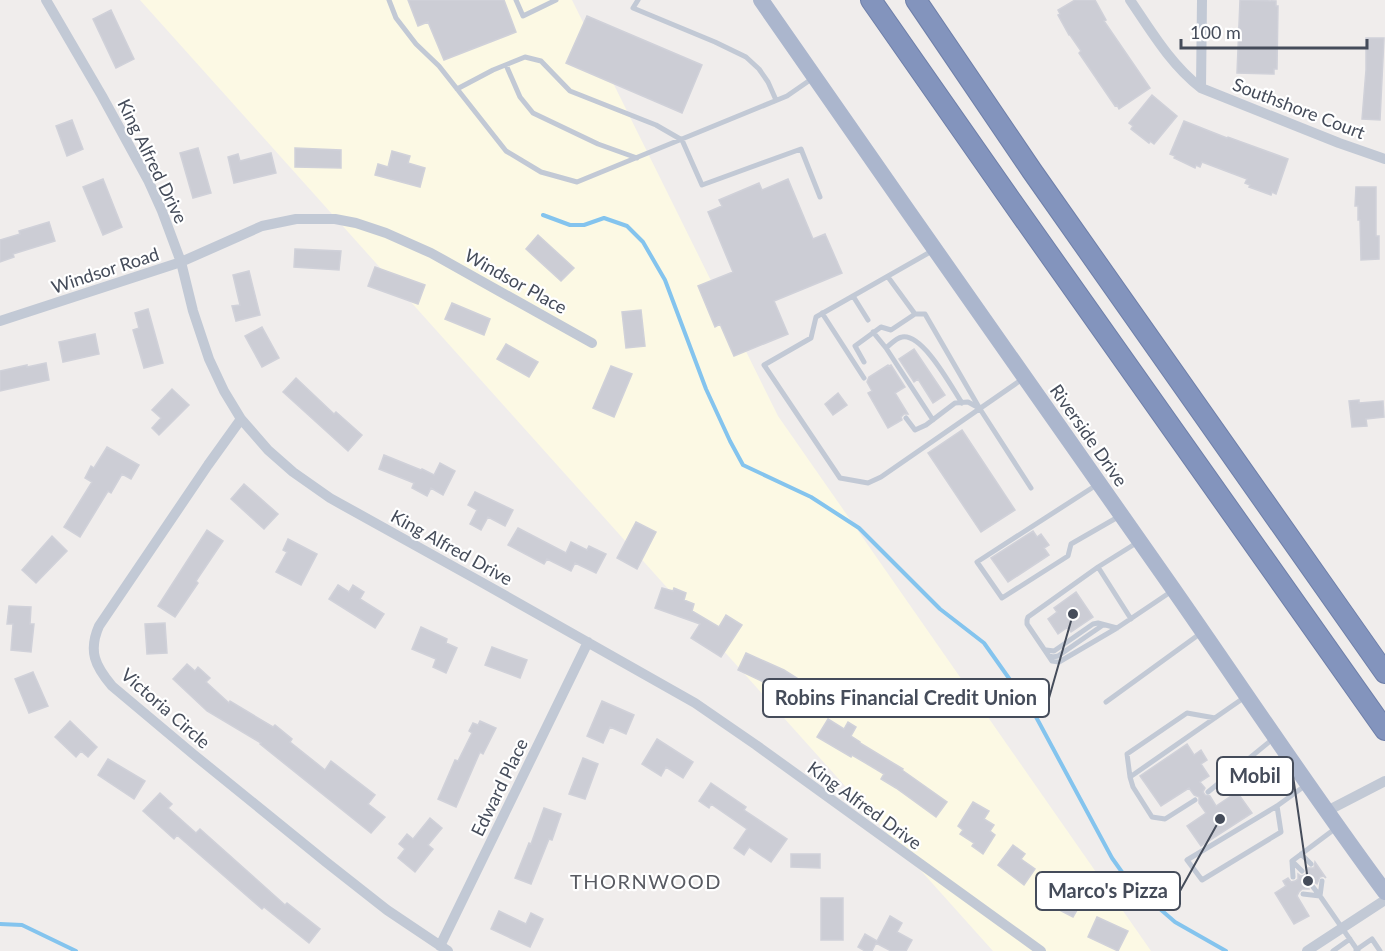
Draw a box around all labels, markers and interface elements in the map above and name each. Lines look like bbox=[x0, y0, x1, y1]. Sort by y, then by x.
scale bar bbox=[1181, 12, 1367, 50]
text: 100 m bbox=[1190, 21, 1241, 43]
street label: Southshore Court bbox=[1230, 73, 1369, 144]
street label: King Alfred Drive bbox=[113, 95, 193, 227]
street label: Windsor Road bbox=[48, 242, 162, 298]
street label: Windsor Place bbox=[461, 244, 571, 318]
street label: Riverside Drive bbox=[1046, 380, 1132, 490]
street label: King Alfred Drive bbox=[387, 504, 517, 590]
street label: Victoria Circle bbox=[117, 663, 215, 753]
callout: Robins Financial Credit Union bbox=[763, 679, 1049, 717]
text: Robins Financial Credit Union bbox=[775, 685, 1037, 709]
street label: Edward Place bbox=[466, 735, 532, 839]
street label: King Alfred Drive bbox=[804, 756, 926, 854]
callout: Mobil bbox=[1217, 757, 1293, 795]
text: Mobil bbox=[1229, 763, 1281, 787]
district label: THORNWOOD bbox=[570, 869, 722, 893]
callout: Marco's Pizza bbox=[1036, 872, 1180, 910]
text: Marco's Pizza bbox=[1048, 878, 1168, 902]

